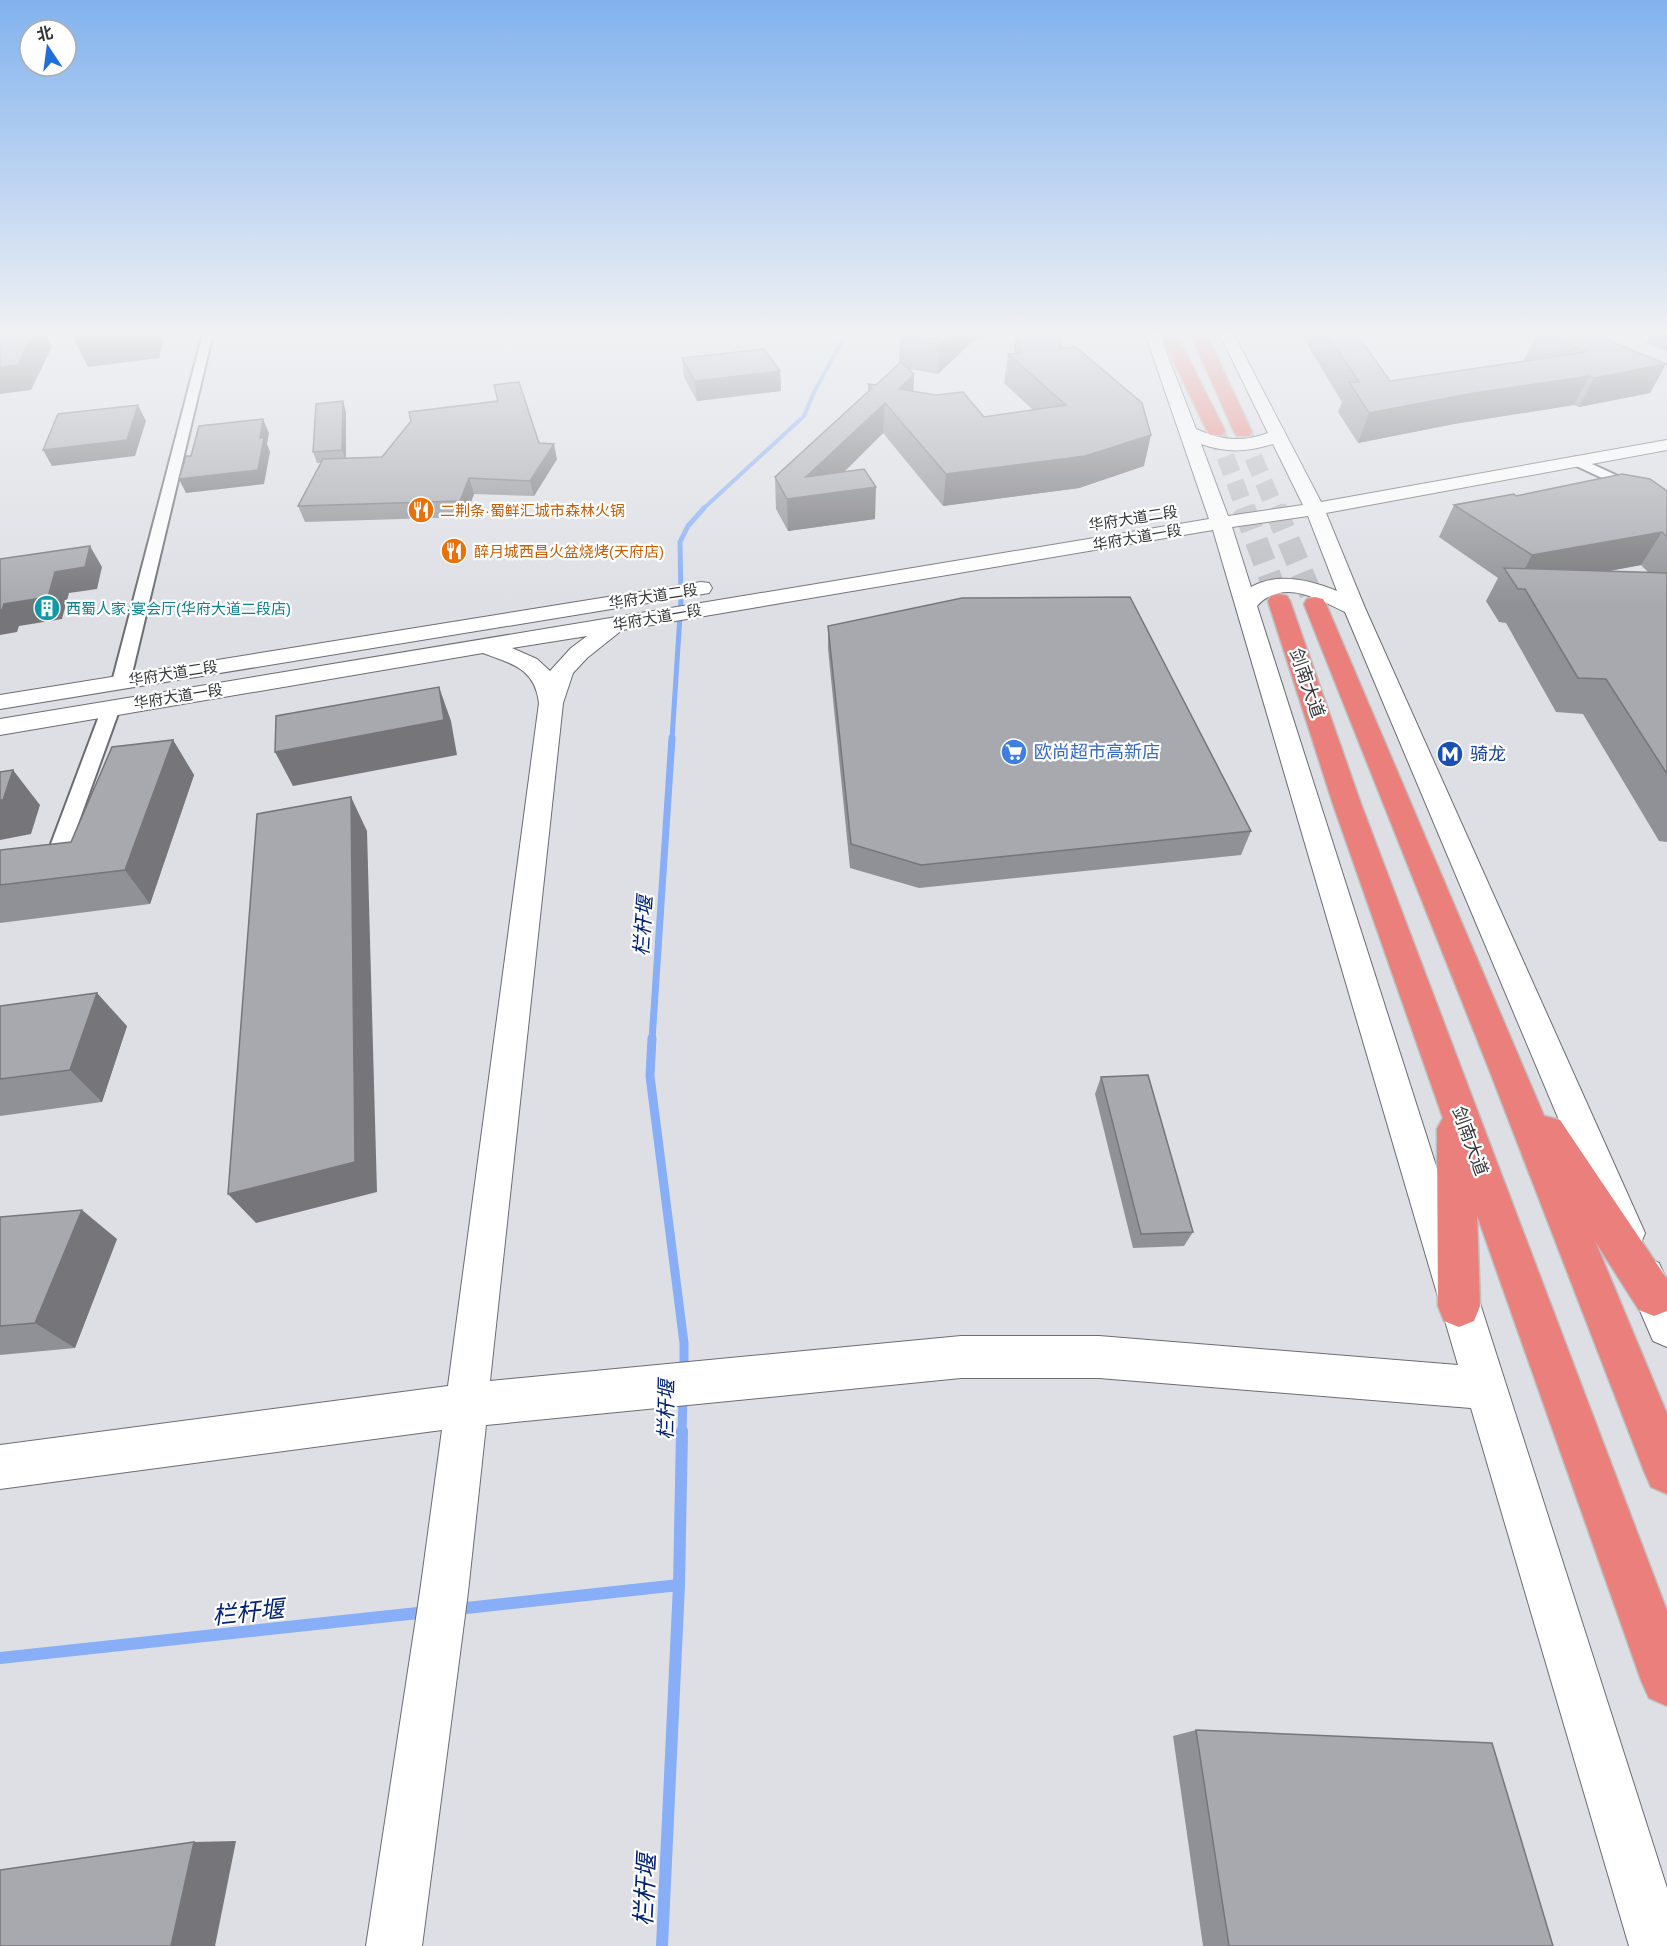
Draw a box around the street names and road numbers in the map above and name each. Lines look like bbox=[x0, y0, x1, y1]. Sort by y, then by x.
street label: 华府大道二段 bbox=[1087, 503, 1179, 533]
street label: 华府大道一段 bbox=[1091, 521, 1183, 553]
street label: 华府大道二段 bbox=[607, 581, 699, 611]
street label: 华府大道一段 bbox=[611, 601, 703, 633]
street label: 剑南大道 bbox=[1286, 646, 1328, 720]
street label: 华府大道二段 bbox=[127, 658, 219, 688]
street label: 华府大道一段 bbox=[132, 681, 224, 711]
street label: 剑南大道 bbox=[1448, 1104, 1492, 1178]

